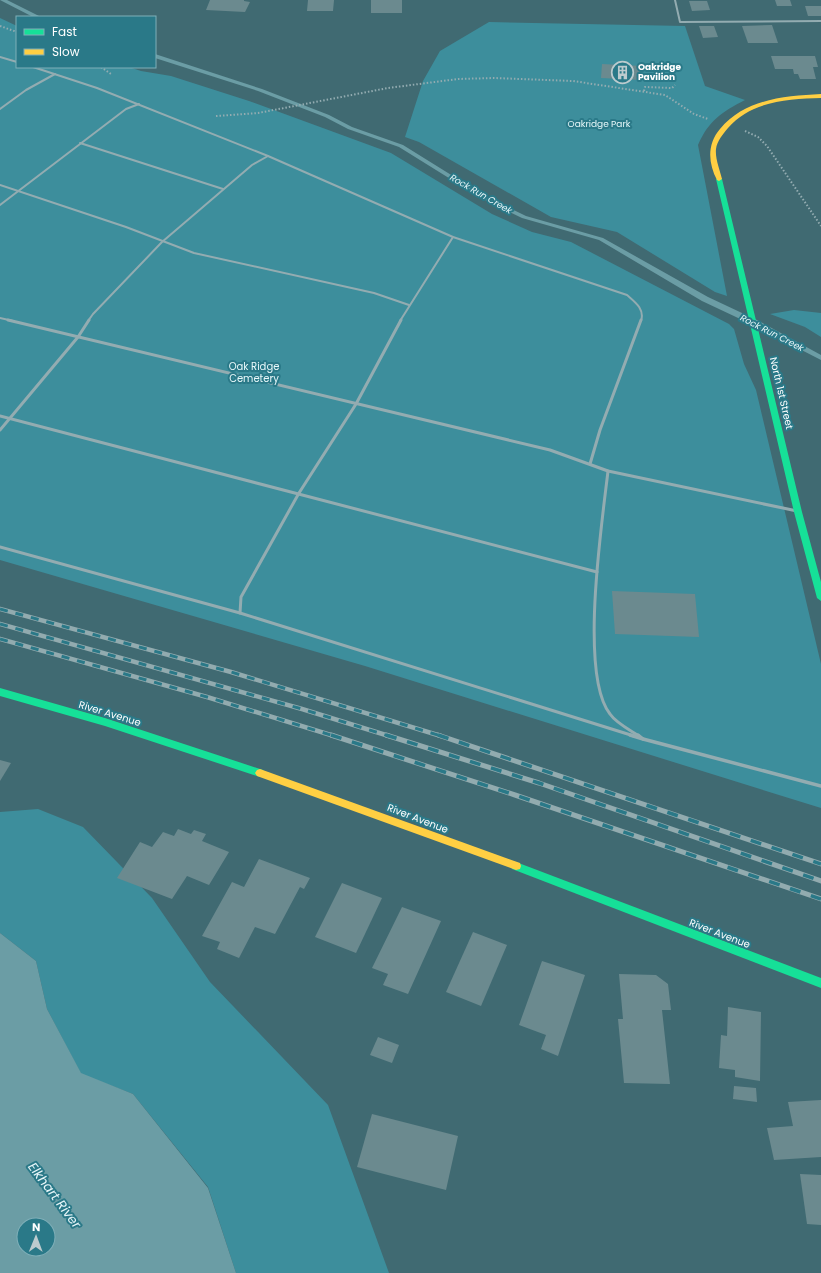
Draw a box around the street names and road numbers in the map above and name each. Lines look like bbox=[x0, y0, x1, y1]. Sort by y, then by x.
street label: North 1st Street bbox=[766, 355, 797, 431]
street label: River Avenue bbox=[77, 697, 143, 730]
street label: River Avenue bbox=[385, 800, 451, 837]
street label: River Avenue bbox=[687, 915, 753, 952]

